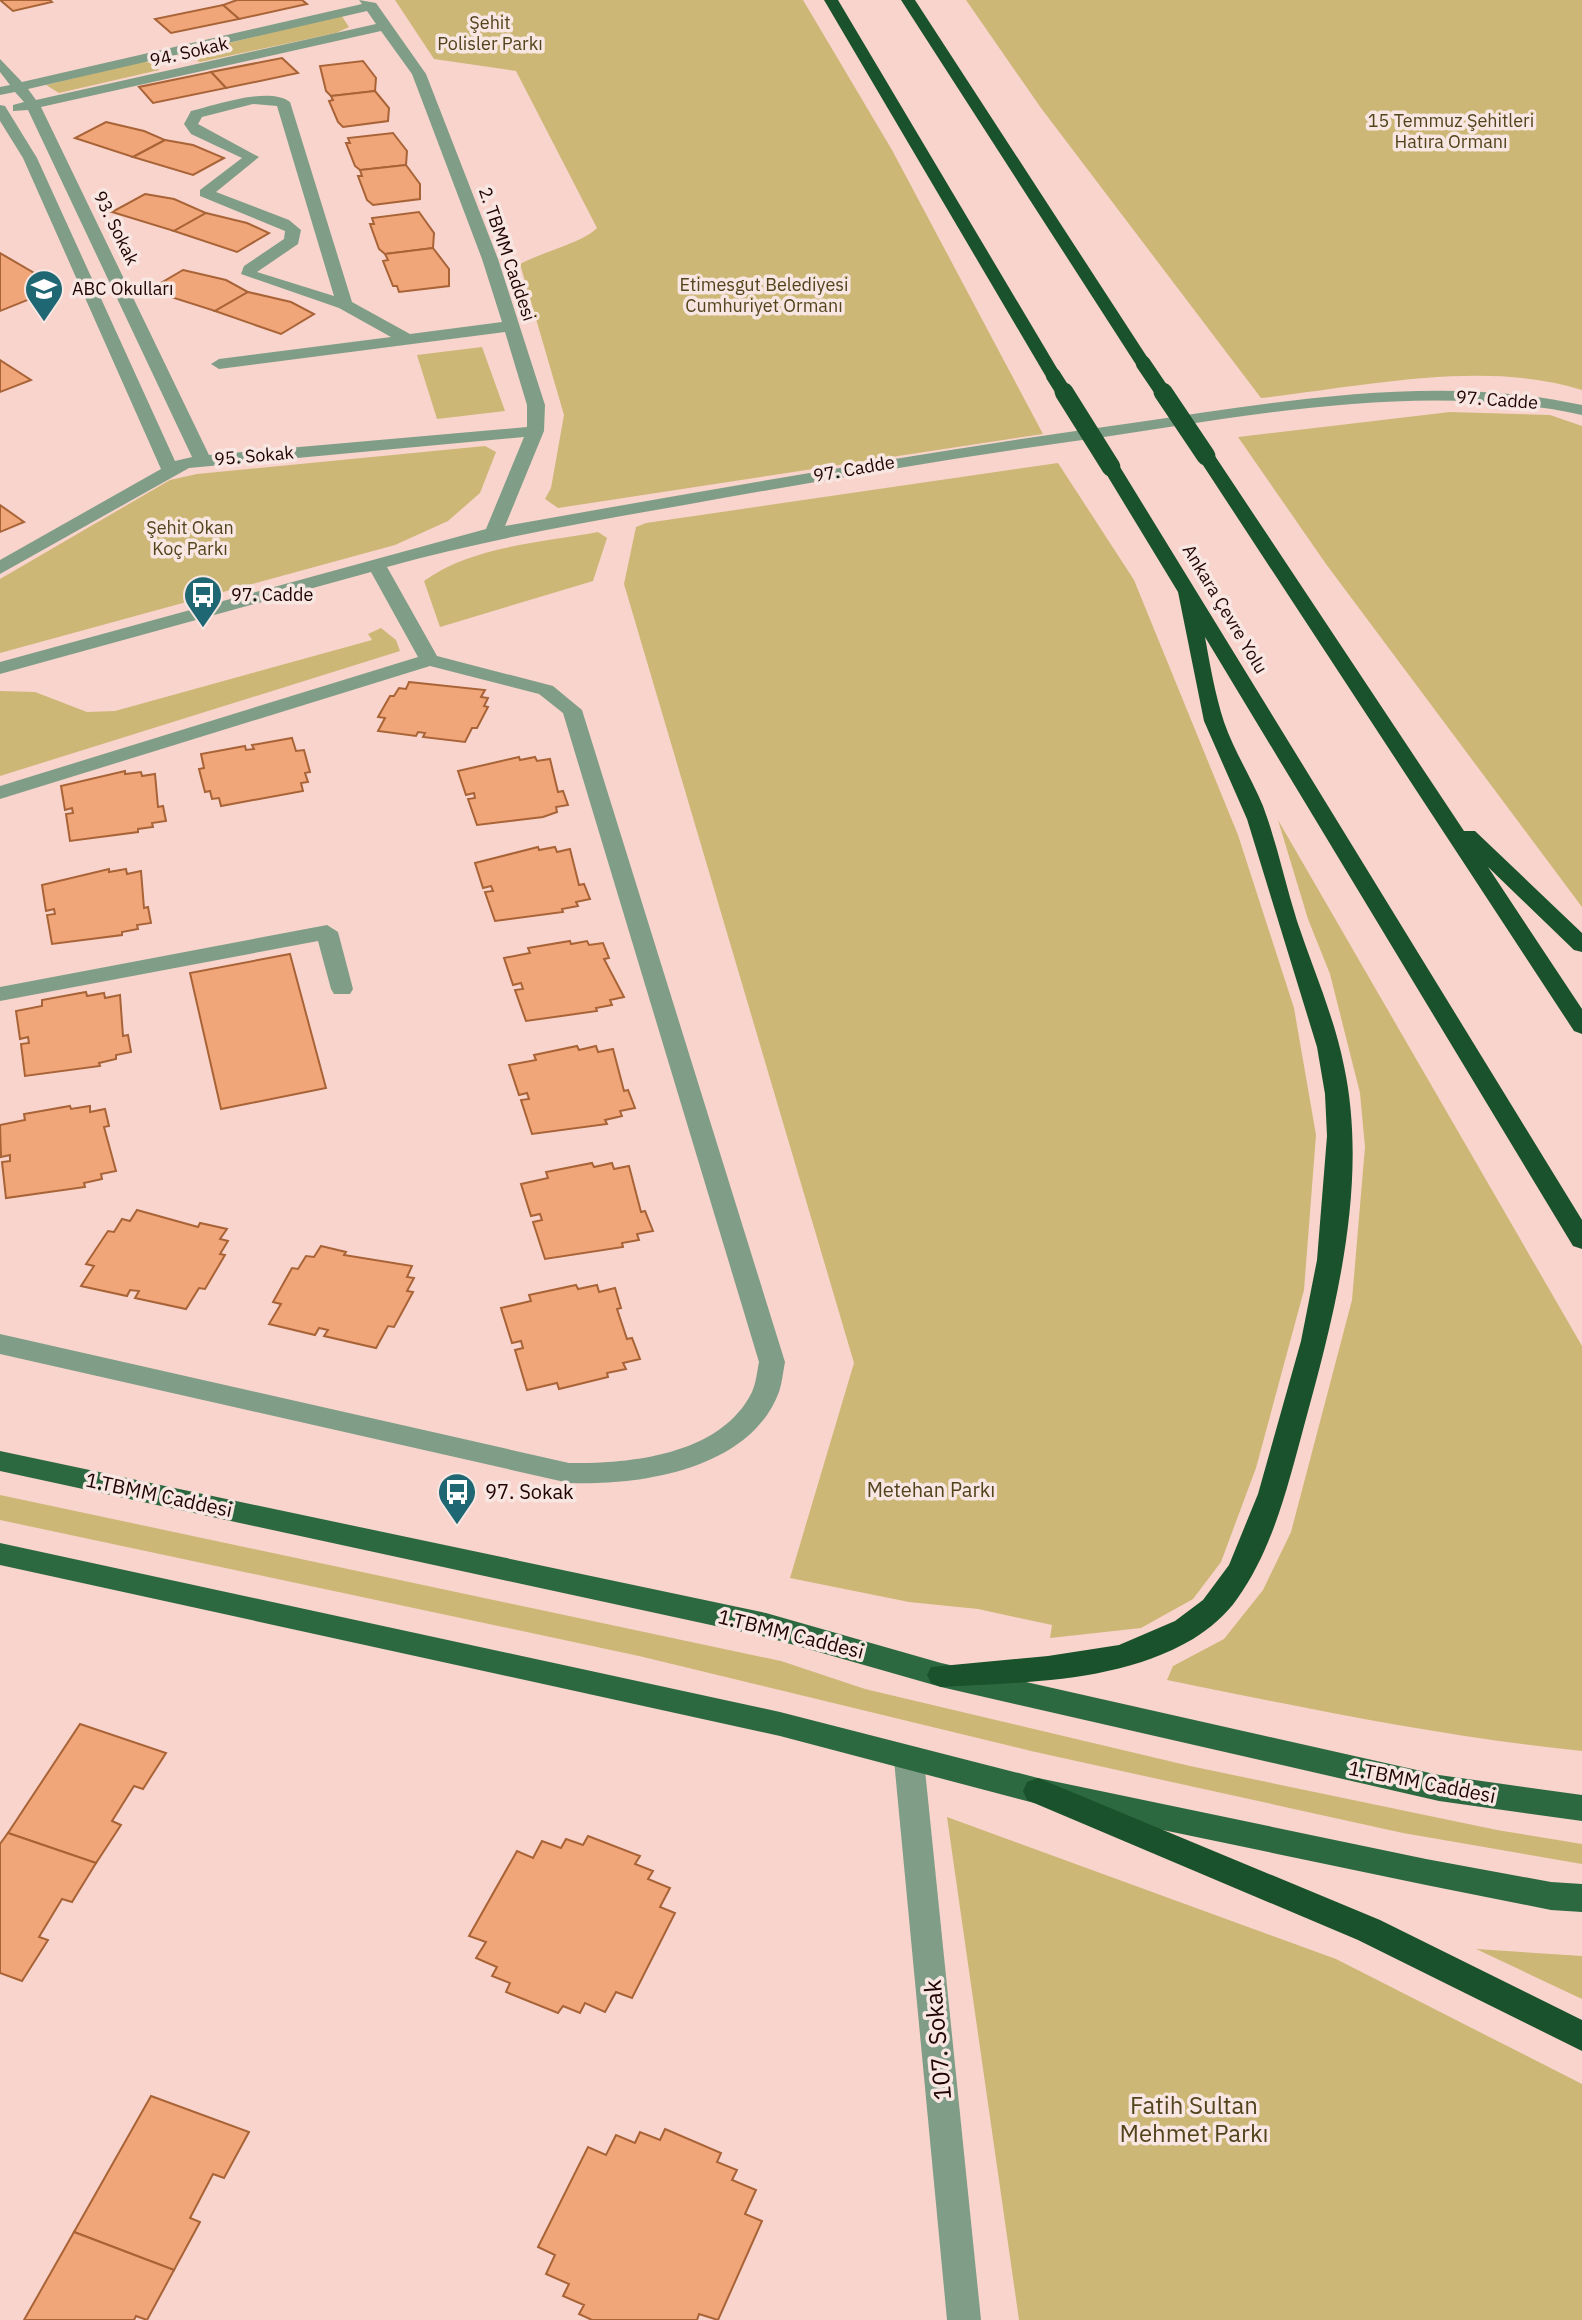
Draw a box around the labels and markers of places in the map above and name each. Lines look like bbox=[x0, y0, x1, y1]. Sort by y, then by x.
school or university icon: ABC Okulları bbox=[23, 268, 65, 323]
place label: ABC Okulları bbox=[72, 277, 173, 300]
bus stop icon: 97. Cadde bbox=[182, 574, 224, 629]
place label: 97. Cadde bbox=[231, 583, 313, 606]
bus stop icon: 97. Sokak bbox=[436, 1471, 478, 1526]
place label: 97. Sokak bbox=[485, 1478, 574, 1505]

